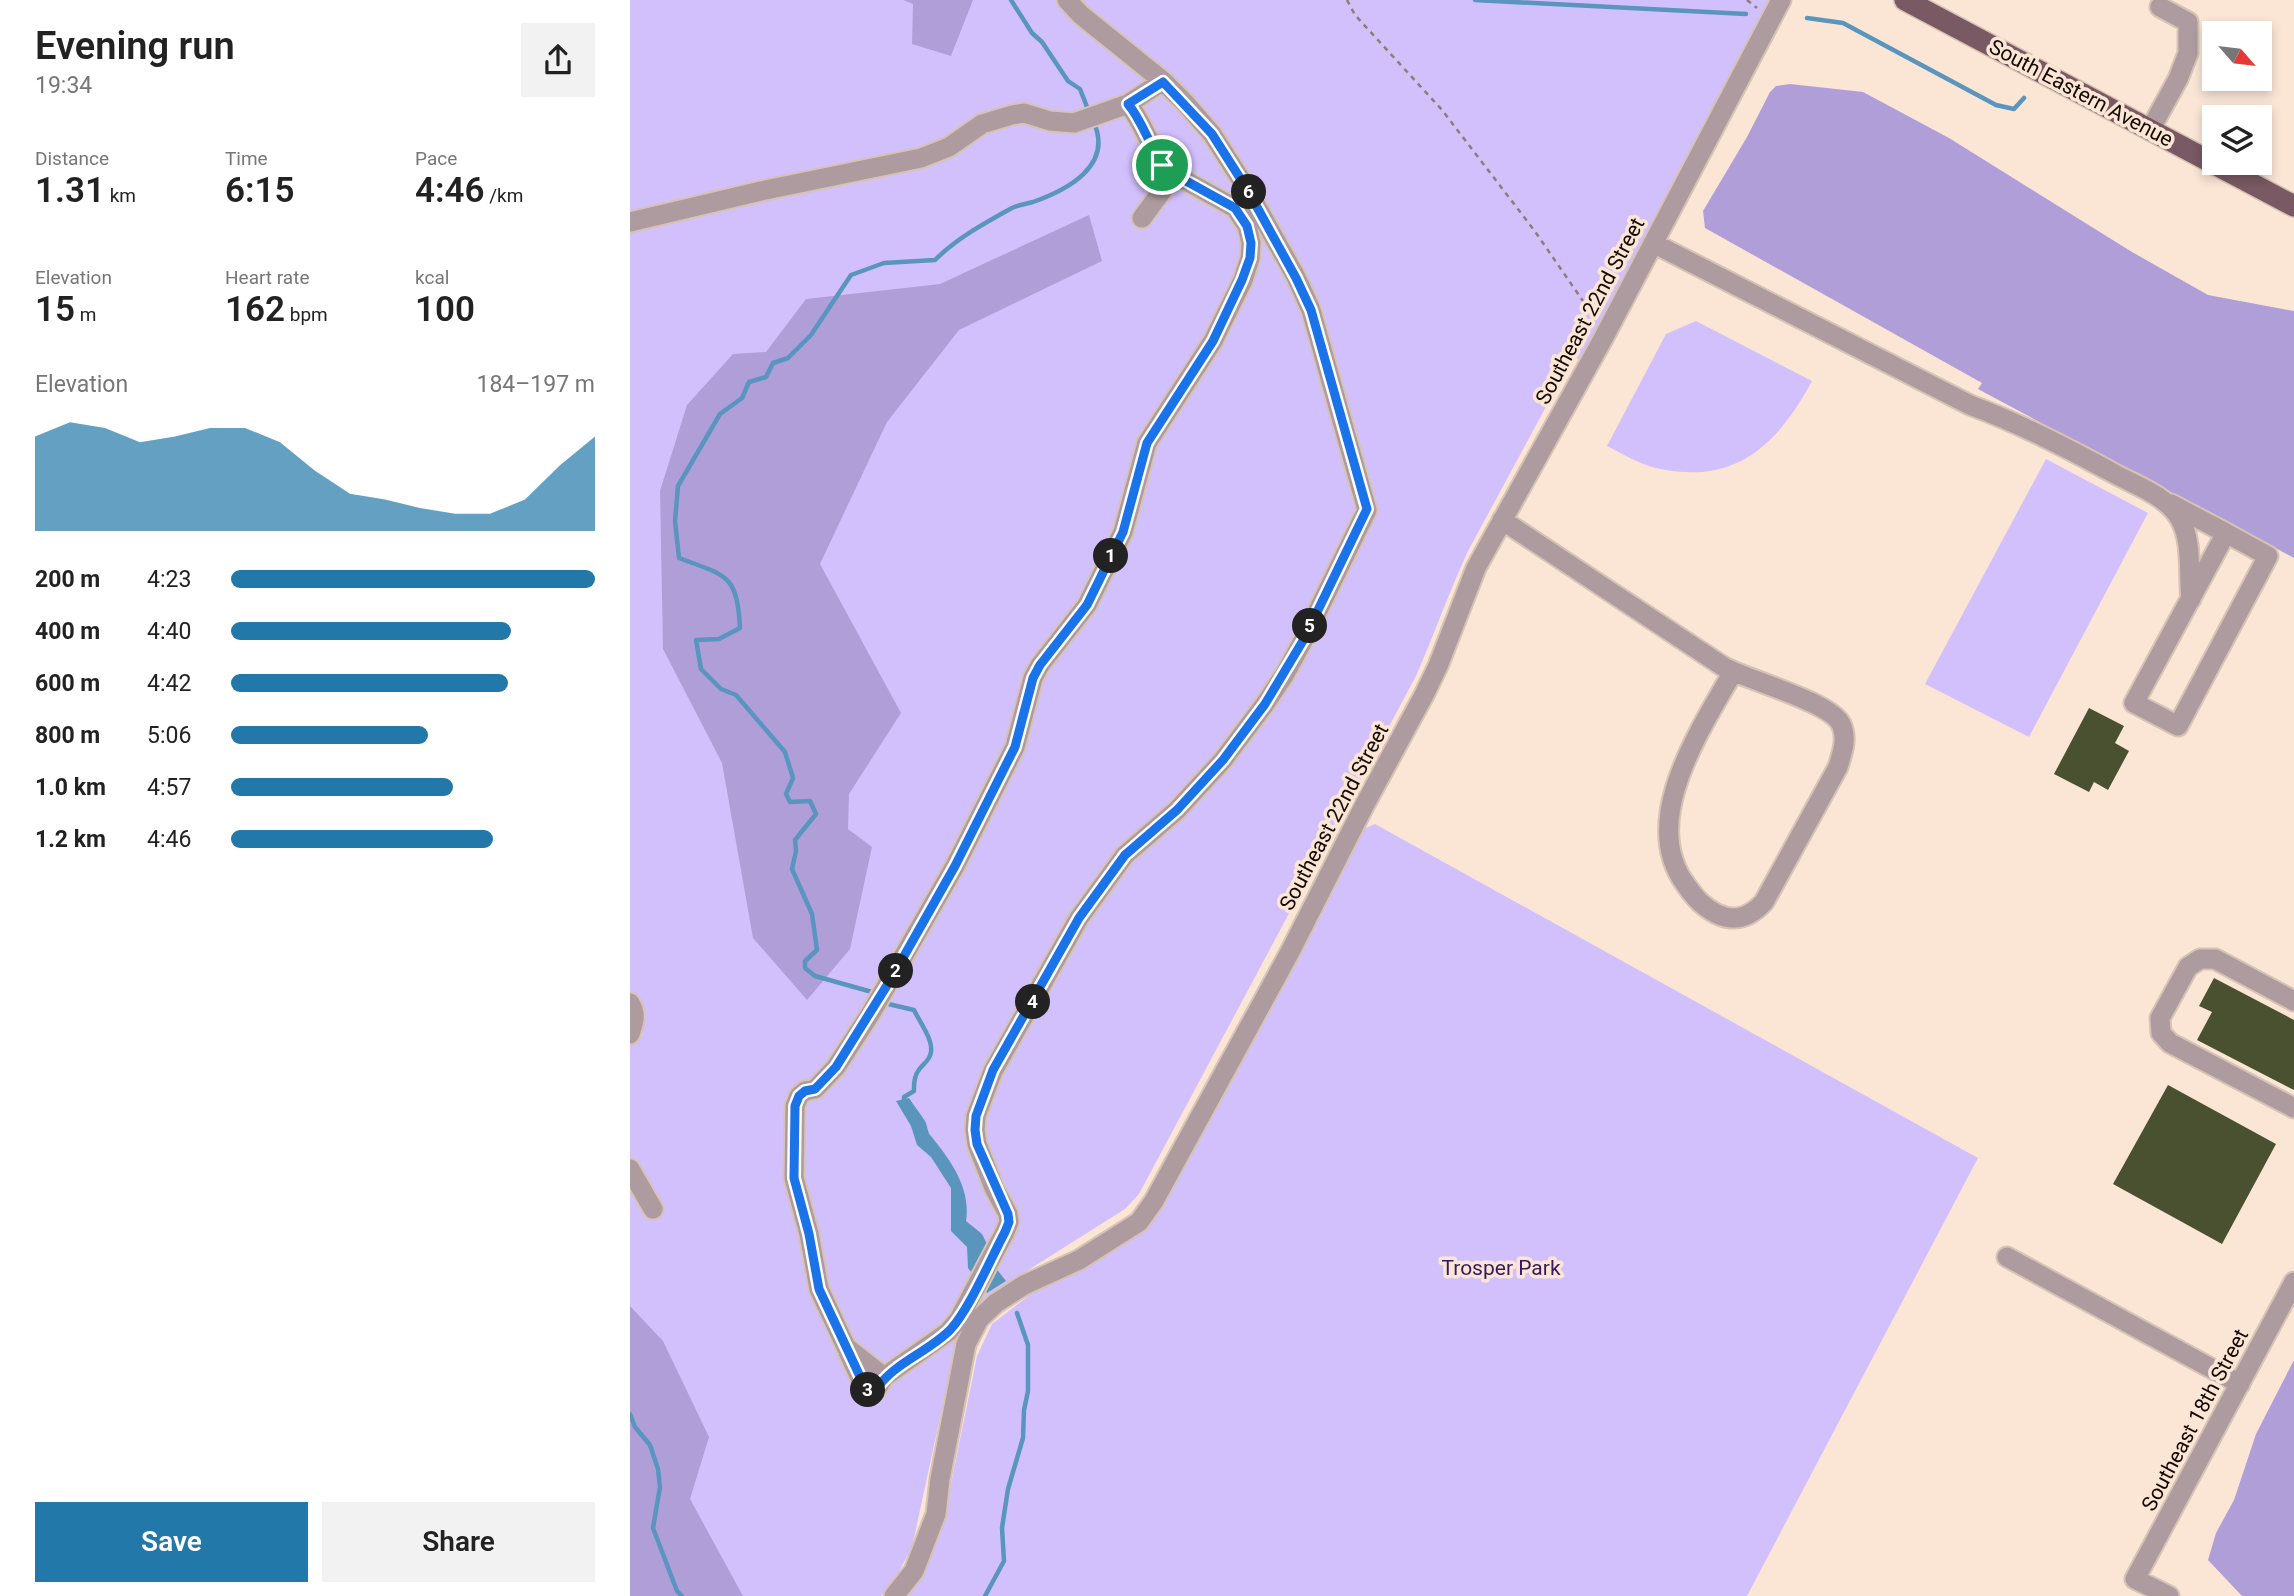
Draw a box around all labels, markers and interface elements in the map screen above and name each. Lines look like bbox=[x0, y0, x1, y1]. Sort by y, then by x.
north arrow bbox=[2202, 21, 2272, 91]
map controls bbox=[2202, 21, 2272, 175]
button: share bbox=[521, 23, 595, 97]
text: Evening run bbox=[35, 24, 235, 68]
street label: South Eastern Avenue bbox=[1985, 34, 2177, 152]
text: 19:34 bbox=[35, 72, 92, 99]
button: layers bbox=[2202, 105, 2272, 175]
pin bbox=[1132, 135, 1192, 195]
icon: arrive bbox=[1143, 146, 1181, 184]
text: Distance bbox=[35, 147, 109, 170]
text: Time bbox=[225, 147, 268, 170]
text: Pace bbox=[415, 147, 457, 170]
text: 1.31 bbox=[35, 170, 105, 211]
text: 6:15 bbox=[225, 170, 295, 211]
text: 4:46 bbox=[415, 170, 485, 211]
pin: 6 bbox=[1232, 174, 1266, 210]
text: 6 bbox=[1243, 180, 1254, 203]
text: km bbox=[105, 184, 136, 207]
text: /km bbox=[485, 184, 523, 207]
street label: Southeast 22nd Street bbox=[1531, 214, 1649, 408]
text: Elevation bbox=[35, 266, 112, 289]
text: Heart rate bbox=[225, 266, 310, 289]
text: kcal bbox=[415, 266, 449, 289]
text: 15 bbox=[35, 289, 75, 330]
text: 162 bbox=[225, 289, 285, 330]
text: 100 bbox=[415, 289, 475, 330]
text: m bbox=[75, 303, 96, 326]
text: bpm bbox=[285, 303, 328, 326]
text: Elevation bbox=[35, 371, 128, 398]
text: 184–197 m bbox=[476, 371, 595, 398]
pin: 1 bbox=[1093, 538, 1128, 574]
text: 1 bbox=[1105, 544, 1116, 567]
text: 200 m bbox=[35, 566, 100, 593]
text: 4:23 bbox=[147, 566, 191, 593]
pin: 5 bbox=[1292, 608, 1328, 644]
text: 5 bbox=[1304, 614, 1315, 637]
text: 400 m bbox=[35, 618, 100, 645]
text: 4:40 bbox=[147, 618, 191, 645]
text: 600 m bbox=[35, 670, 100, 697]
text: 4:42 bbox=[147, 670, 191, 697]
street label: Southeast 22nd Street bbox=[1275, 720, 1393, 914]
text: 800 m bbox=[35, 722, 100, 749]
text: 5:06 bbox=[147, 722, 191, 749]
text: 1.0 km bbox=[35, 774, 106, 801]
text: 4:57 bbox=[147, 774, 191, 801]
text: 1.2 km bbox=[35, 826, 106, 853]
text: 4:46 bbox=[147, 826, 191, 853]
pin: 2 bbox=[878, 954, 914, 988]
text: 2 bbox=[890, 959, 901, 982]
pin: 4 bbox=[1016, 984, 1050, 1020]
text: 4 bbox=[1027, 990, 1038, 1013]
park label: Trosper Park bbox=[1441, 1256, 1561, 1280]
street label: Southeast 18th Street bbox=[2137, 1325, 2253, 1515]
pin: 3 bbox=[850, 1372, 886, 1408]
text: 3 bbox=[862, 1378, 873, 1401]
button: Save bbox=[35, 1502, 308, 1582]
button: Share bbox=[322, 1502, 595, 1582]

